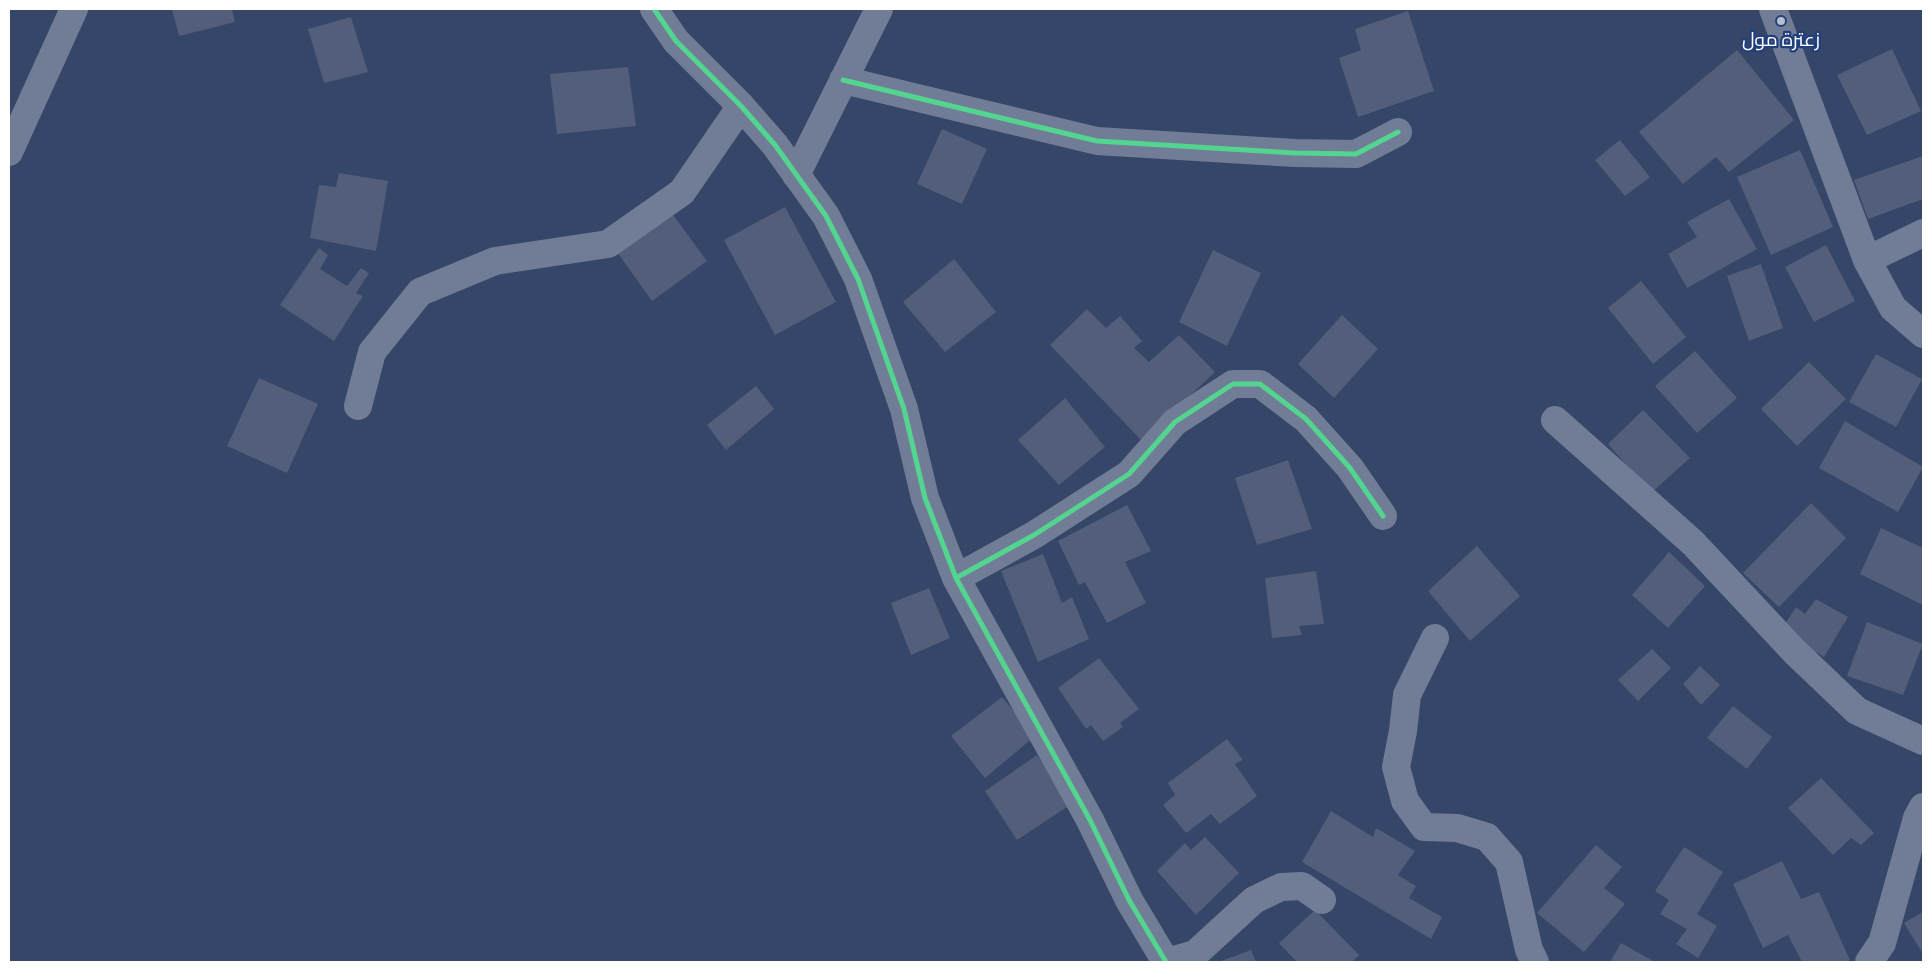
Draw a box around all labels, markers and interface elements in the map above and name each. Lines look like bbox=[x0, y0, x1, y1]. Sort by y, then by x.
marker: زعترة مول bbox=[1775, 15, 1787, 27]
place label: زعترة مول bbox=[1742, 29, 1820, 51]

